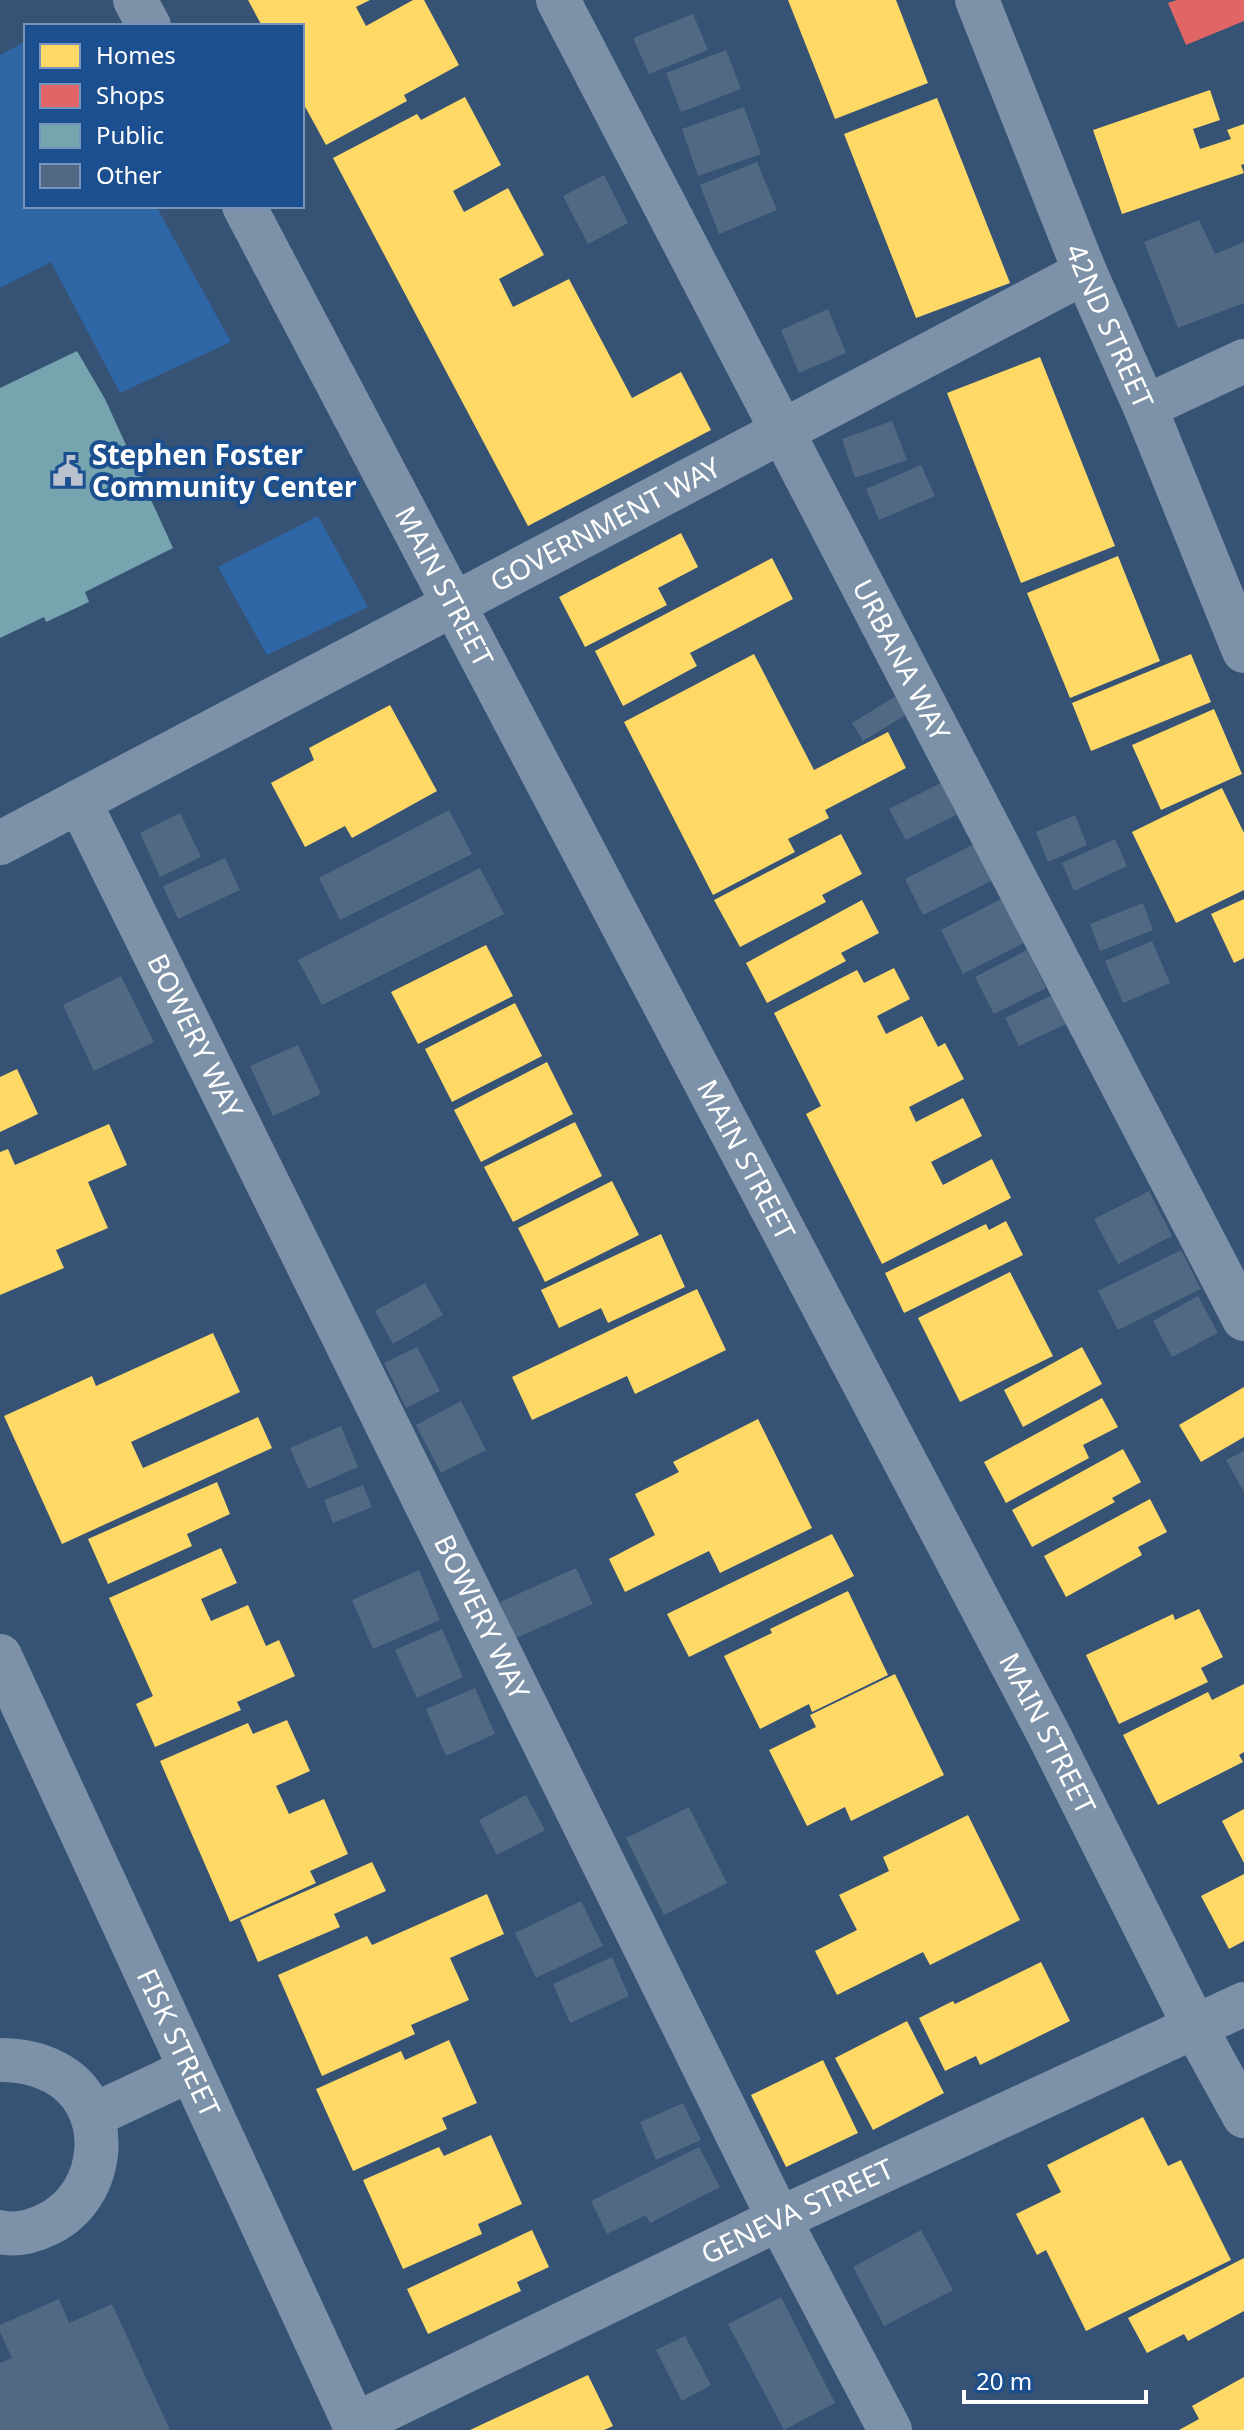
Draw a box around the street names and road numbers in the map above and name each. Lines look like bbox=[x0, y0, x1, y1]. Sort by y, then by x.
street label: 42ND STREET bbox=[1058, 238, 1163, 414]
street label: GOVERNMENT WAY bbox=[483, 447, 727, 600]
street label: MAIN STREET bbox=[387, 499, 503, 673]
street label: URBANA WAY bbox=[844, 572, 960, 747]
street label: BOWERY WAY bbox=[139, 947, 253, 1124]
street label: MAIN STREET bbox=[689, 1072, 805, 1247]
street label: BOWERY WAY bbox=[426, 1528, 540, 1706]
street label: MAIN STREET bbox=[991, 1646, 1106, 1821]
street label: FISK STREET bbox=[129, 1962, 230, 2123]
street label: GENEVA STREET bbox=[694, 2149, 900, 2272]

